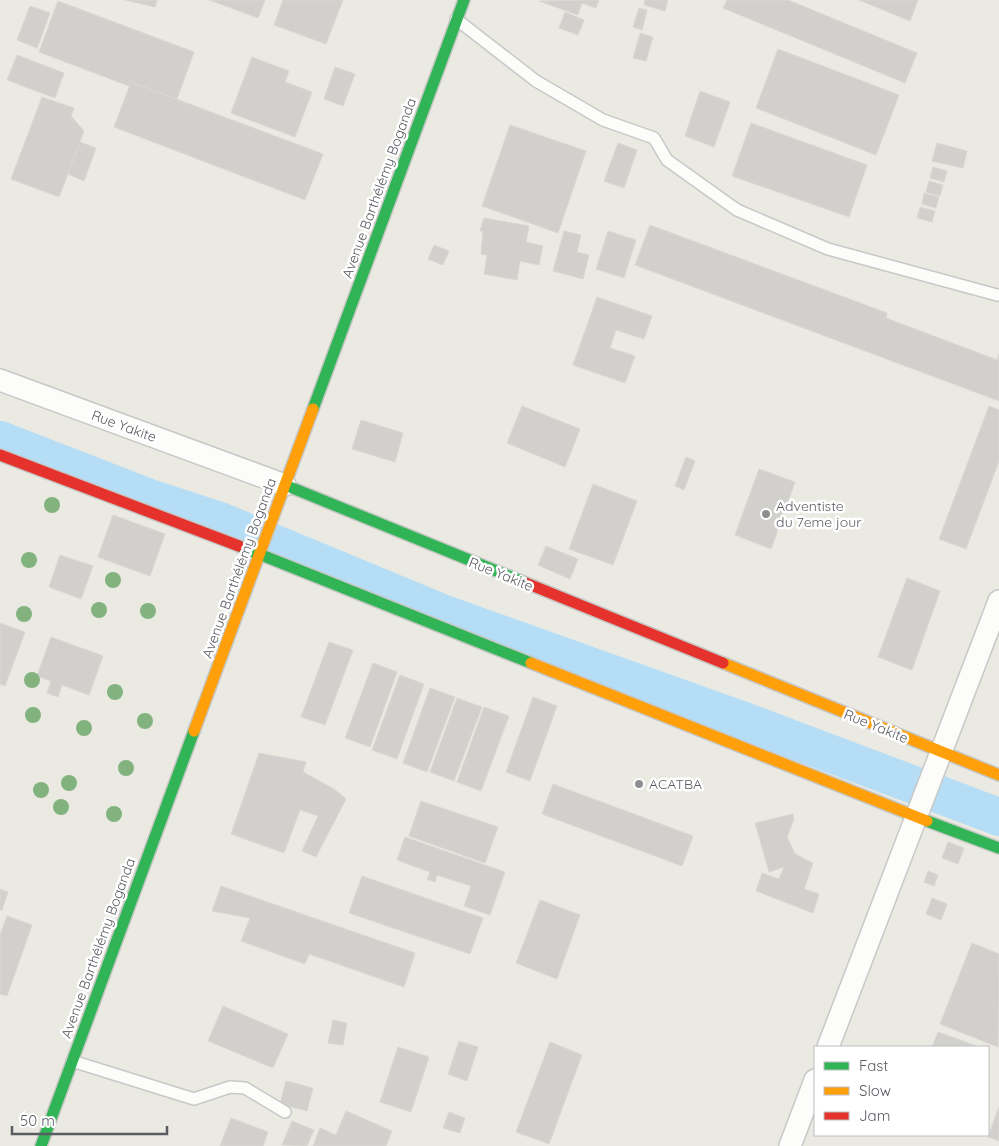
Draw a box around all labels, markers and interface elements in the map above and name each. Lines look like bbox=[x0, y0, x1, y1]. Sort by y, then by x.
street label: Avenue Barthélémy Boganda bbox=[338, 95, 420, 281]
street label: Rue Yakite bbox=[89, 406, 159, 446]
street label: Avenue Barthélémy Boganda bbox=[198, 475, 280, 661]
place label: Adventiste du 7eme jour bbox=[776, 497, 862, 531]
marker: Adventiste du 7eme jour bbox=[760, 508, 772, 520]
street label: Rue Yakite bbox=[466, 553, 536, 595]
street label: Rue Yakite bbox=[841, 705, 911, 747]
place label: ACATBA bbox=[649, 775, 702, 793]
marker: ACATBA bbox=[633, 778, 645, 790]
street label: Avenue Barthélémy Boganda bbox=[57, 855, 139, 1041]
legend bbox=[814, 1046, 989, 1136]
text: Fast bbox=[859, 1056, 888, 1075]
text: Slow bbox=[859, 1081, 891, 1100]
scale bar bbox=[12, 1104, 168, 1136]
text: Jam bbox=[859, 1106, 890, 1125]
text: 50 m bbox=[20, 1111, 55, 1130]

